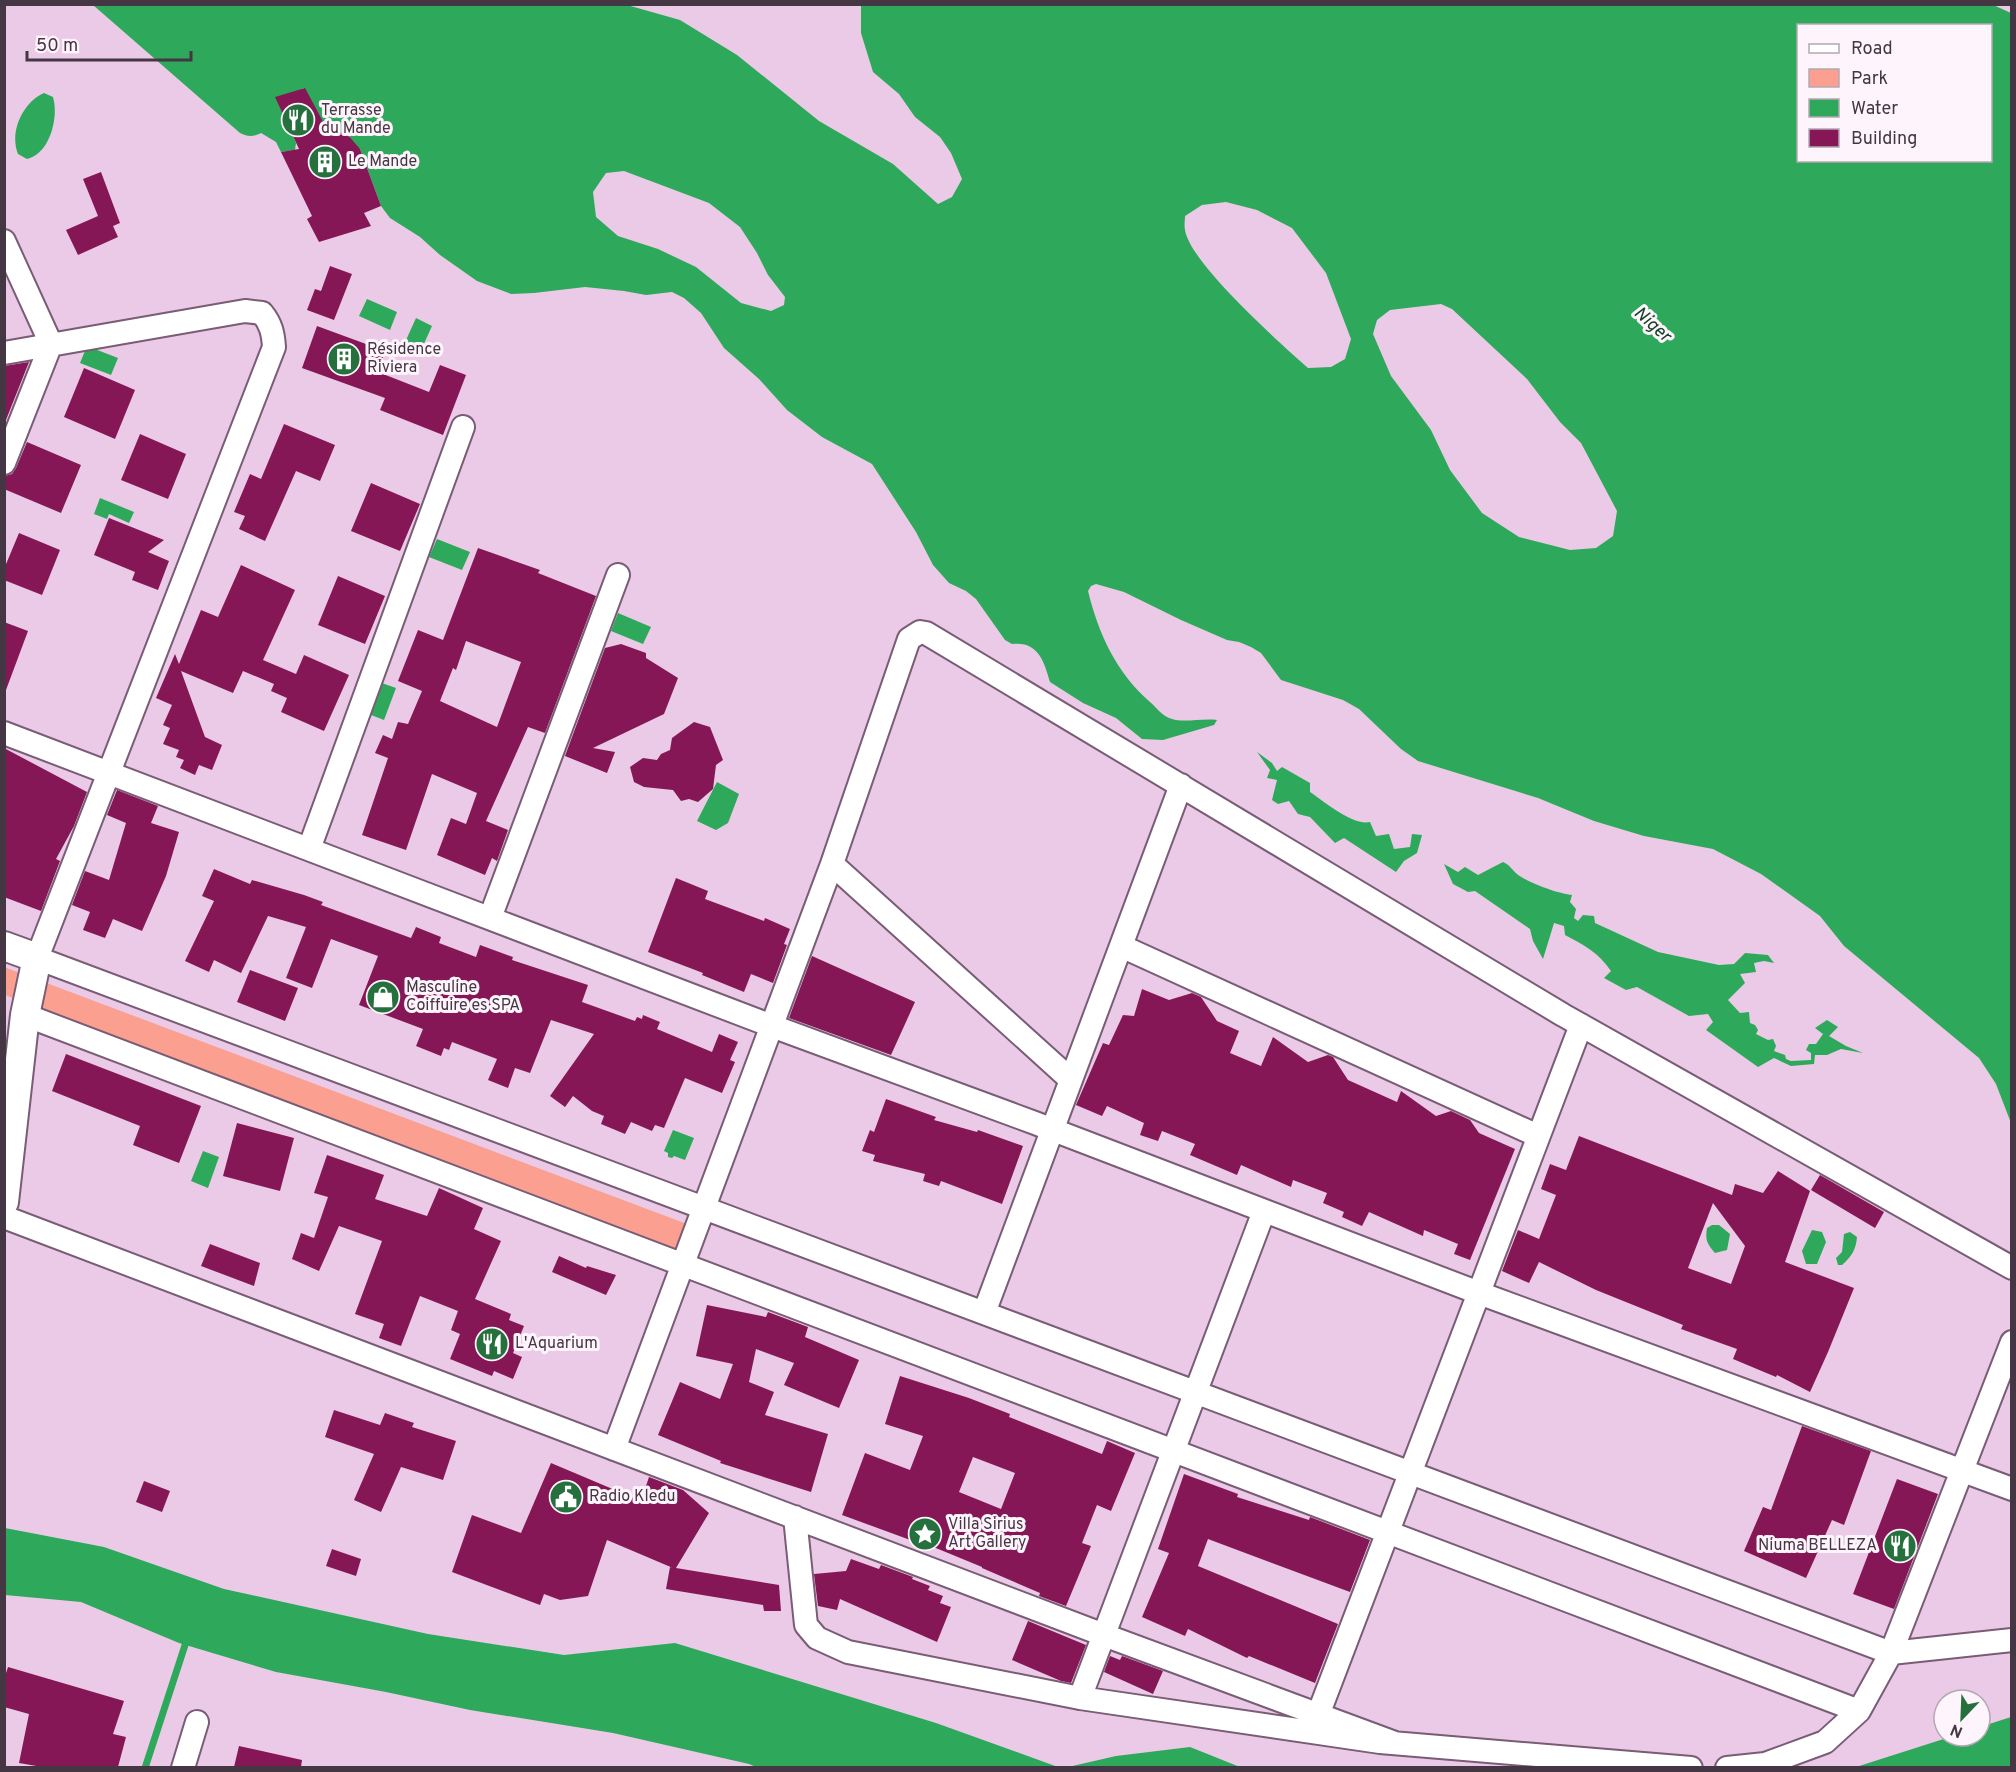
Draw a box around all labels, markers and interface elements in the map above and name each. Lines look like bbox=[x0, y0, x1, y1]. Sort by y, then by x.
scale bar bbox=[27, 24, 190, 62]
legend bbox=[1797, 24, 1992, 162]
text: 50 m bbox=[36, 35, 78, 58]
text: Road bbox=[1851, 38, 1893, 61]
text: Park bbox=[1851, 68, 1888, 91]
text: Water bbox=[1851, 98, 1898, 121]
place label: Terrasse du Mande bbox=[321, 101, 391, 139]
restaurant icon: Terrasse du Mande bbox=[280, 102, 316, 138]
text: Building bbox=[1851, 128, 1917, 151]
building icon: Le Mande bbox=[307, 144, 343, 180]
place label: Le Mande bbox=[348, 152, 417, 172]
water label: Niger bbox=[1628, 302, 1677, 349]
place label: Résidence Riviera bbox=[367, 340, 441, 378]
building icon: Résidence Riviera bbox=[326, 341, 362, 377]
place label: Masculine Coiffuire es SPA bbox=[406, 978, 520, 1016]
shop icon: Masculine Coiffuire es SPA bbox=[365, 979, 401, 1015]
restaurant icon: L'Aquarium bbox=[474, 1326, 510, 1362]
place label: L'Aquarium bbox=[515, 1334, 598, 1354]
public building icon: Radio Kledu bbox=[548, 1479, 584, 1515]
place label: Radio Kledu bbox=[589, 1487, 676, 1507]
place label: Villa Sirius Art Gallery bbox=[948, 1515, 1027, 1553]
place icon: Villa Sirius Art Gallery bbox=[907, 1516, 943, 1552]
restaurant icon: Niuma BELLEZA bbox=[1882, 1528, 1918, 1564]
place label: Niuma BELLEZA bbox=[1758, 1536, 1877, 1556]
north arrow bbox=[1932, 1688, 1992, 1748]
text: N bbox=[1948, 1719, 1966, 1741]

